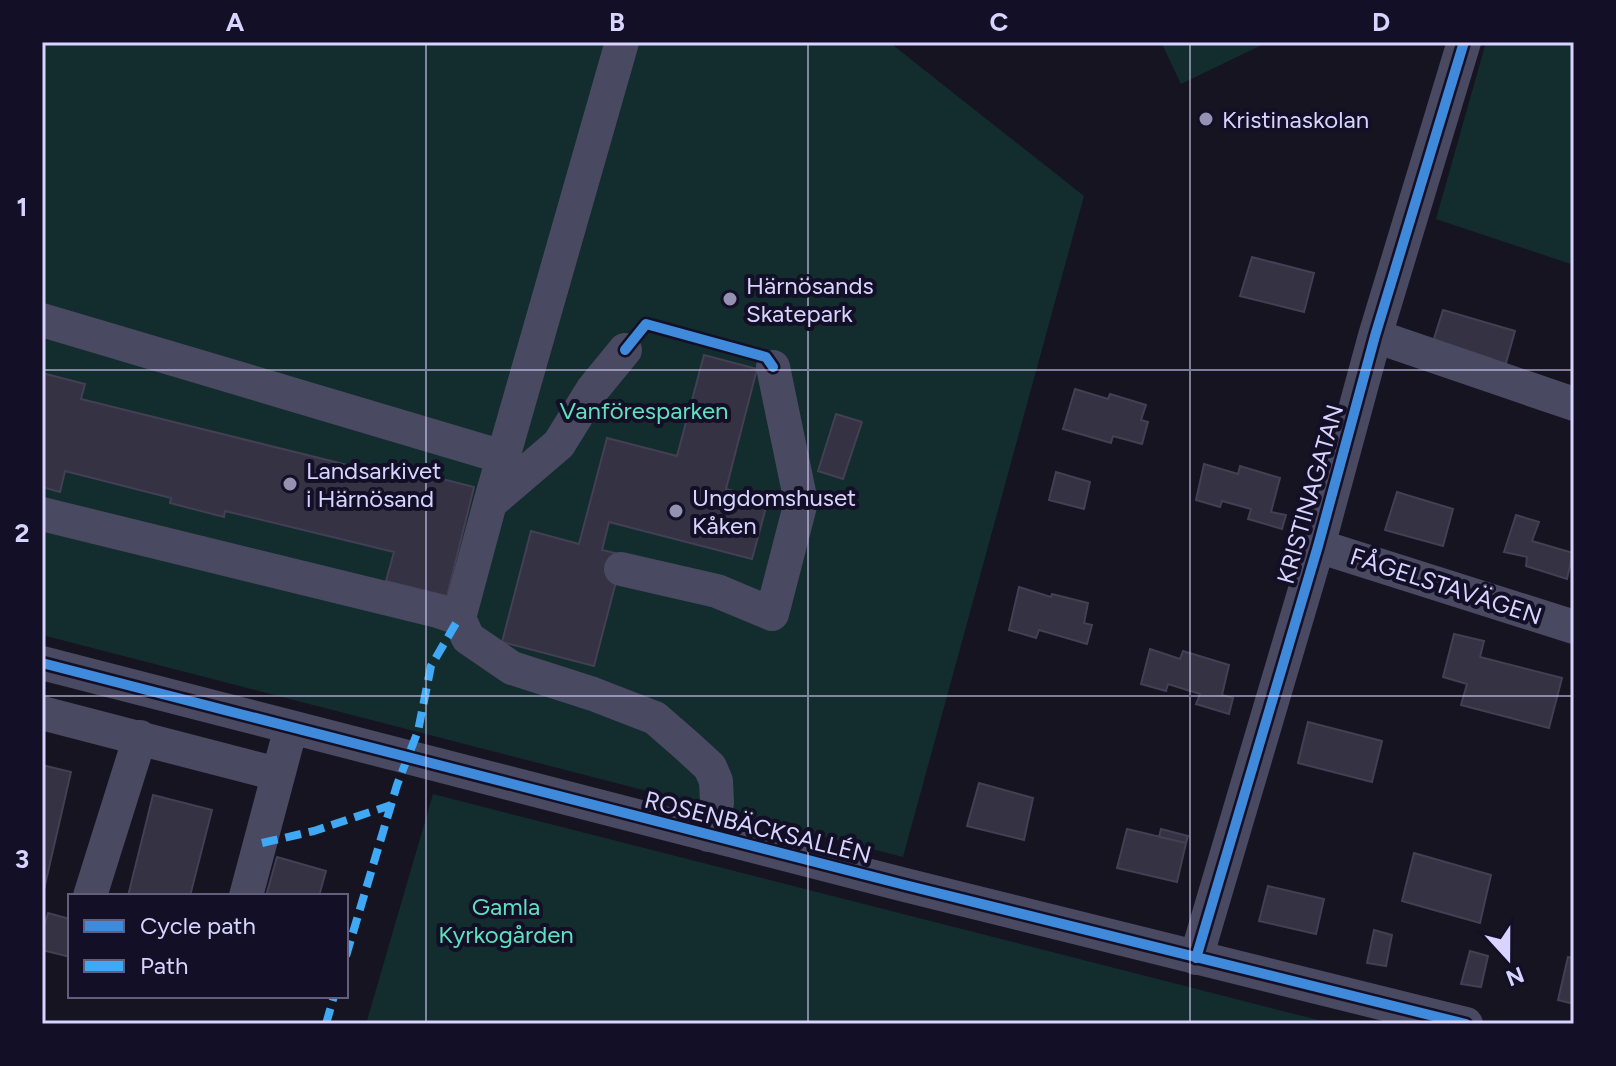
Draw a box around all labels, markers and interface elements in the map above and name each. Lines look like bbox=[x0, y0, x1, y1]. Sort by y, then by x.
text: A bbox=[226, 6, 245, 38]
text: B bbox=[609, 6, 625, 38]
text: C bbox=[990, 6, 1009, 38]
text: D bbox=[1372, 6, 1390, 38]
place label: Kristinaskolan bbox=[1222, 105, 1369, 134]
marker: Kristinaskolan bbox=[1197, 110, 1215, 128]
text: 1 bbox=[17, 191, 27, 223]
place label: Härnösands Skatepark bbox=[746, 271, 874, 328]
marker: Härnösands Skatepark bbox=[721, 290, 739, 308]
park label: Vanföresparken bbox=[560, 396, 728, 425]
street label: KRISTINAGATAN bbox=[1271, 401, 1349, 587]
place label: Landsarkivet i Härnösand bbox=[306, 456, 441, 513]
marker: Landsarkivet i Härnösand bbox=[281, 475, 299, 493]
place label: Ungdomshuset Kåken bbox=[692, 483, 856, 540]
marker: Ungdomshuset Kåken bbox=[667, 502, 685, 520]
text: 2 bbox=[14, 517, 30, 549]
street label: FÅGELSTAVÄGEN bbox=[1347, 541, 1545, 631]
street label: ROSENBÄCKSALLÉN bbox=[642, 785, 874, 869]
text: 3 bbox=[15, 843, 29, 875]
park label: Gamla Kyrkogården bbox=[438, 892, 574, 949]
legend bbox=[68, 894, 348, 998]
text: Cycle path bbox=[140, 911, 256, 940]
north arrow bbox=[1468, 918, 1548, 998]
text: Path bbox=[140, 951, 188, 980]
text: N bbox=[1502, 961, 1528, 992]

